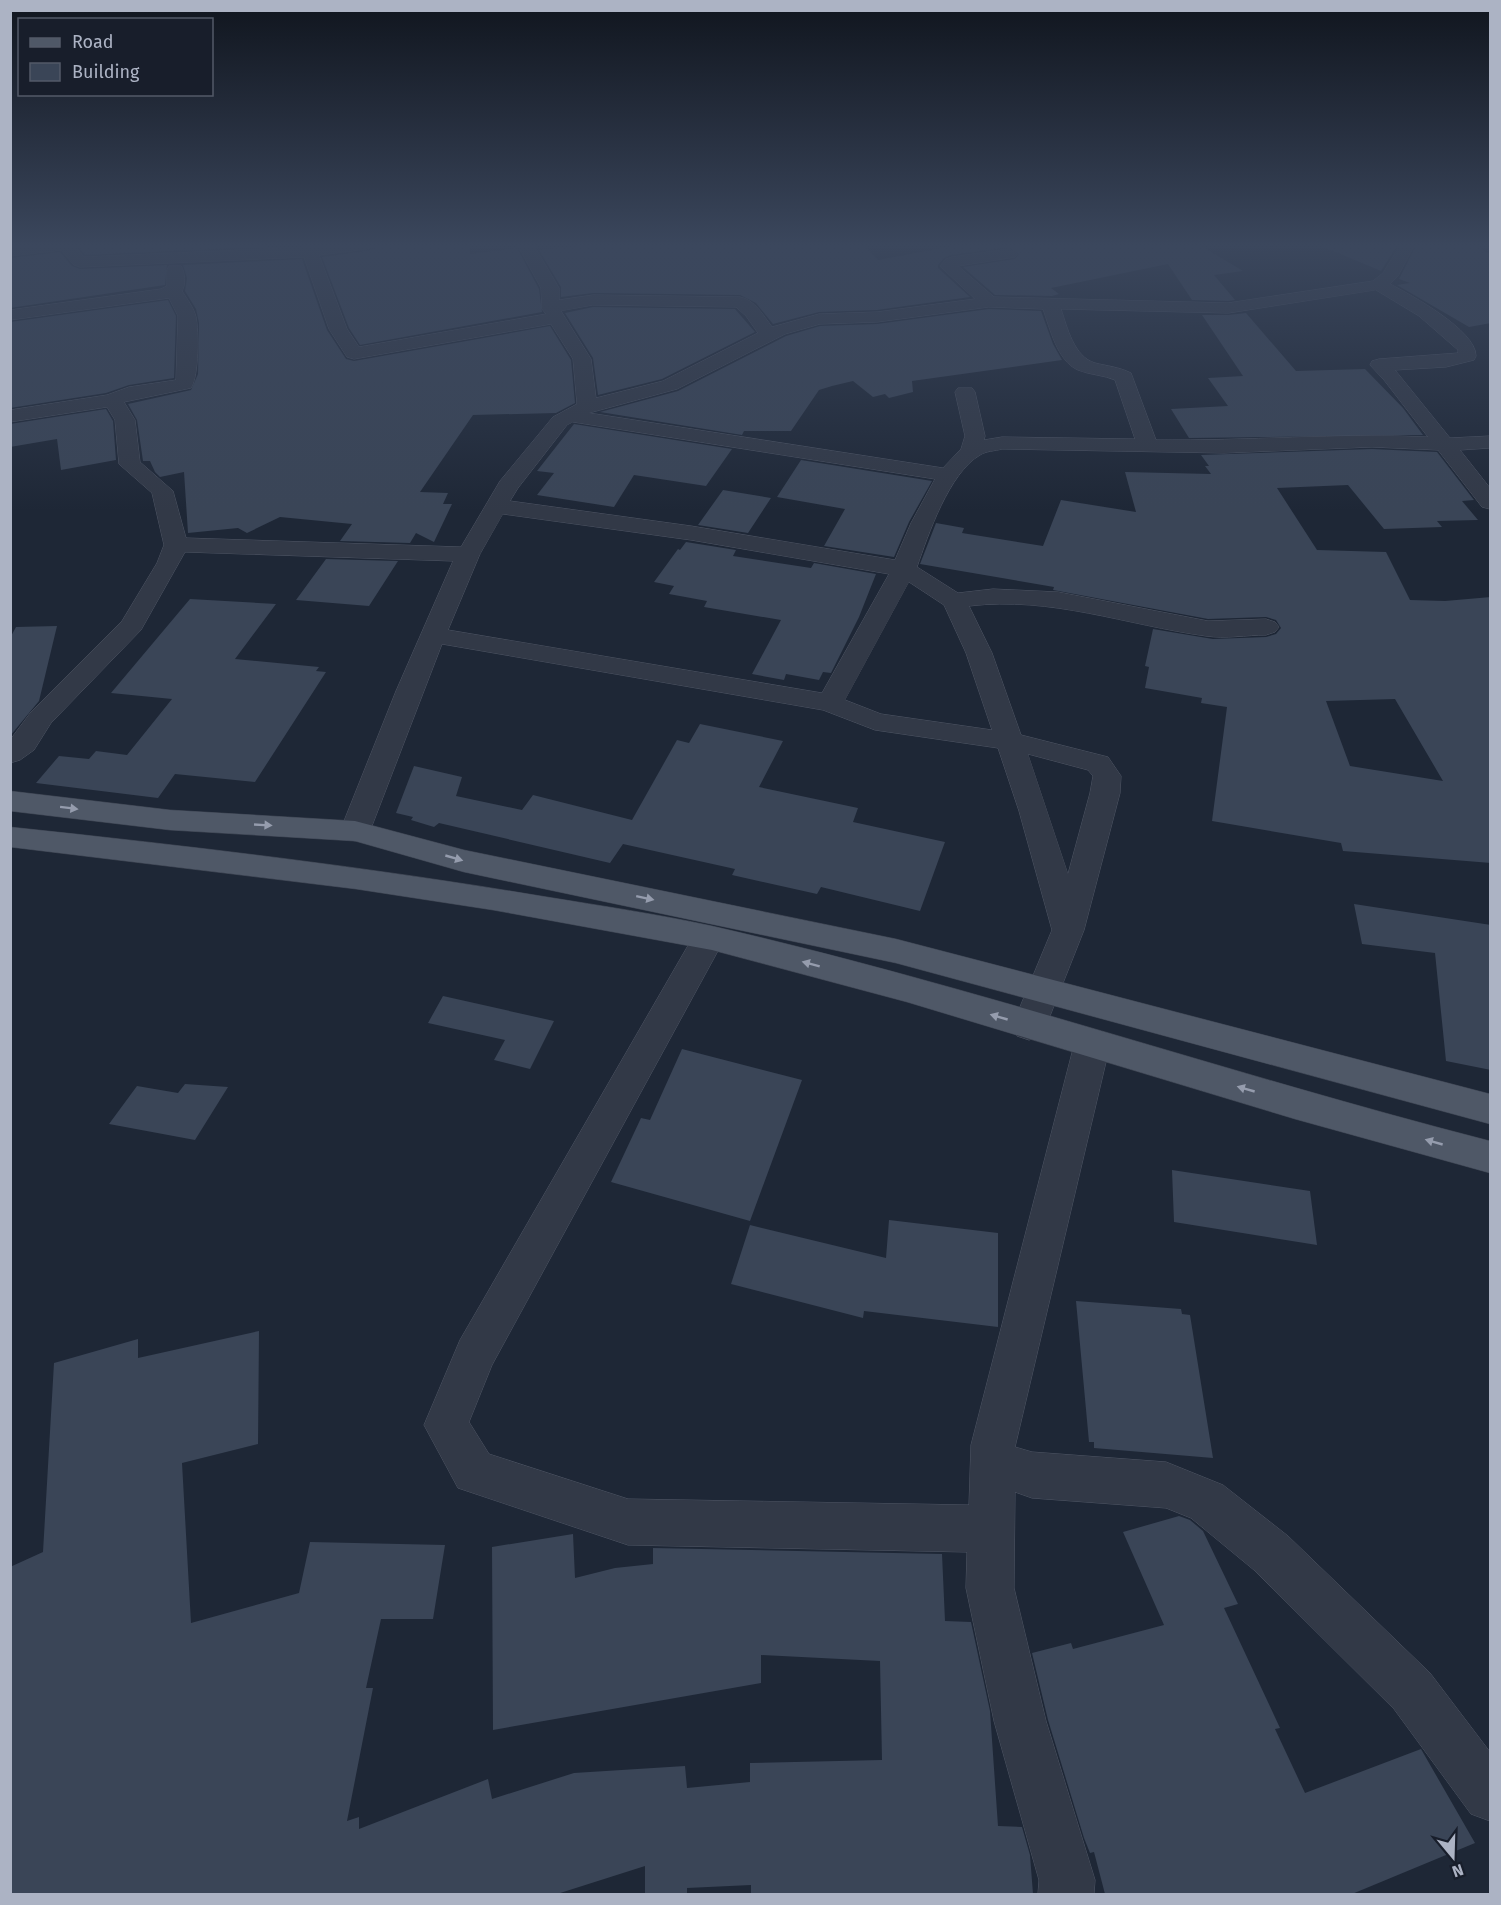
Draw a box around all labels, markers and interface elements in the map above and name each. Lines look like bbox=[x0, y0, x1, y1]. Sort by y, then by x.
legend bbox=[18, 18, 213, 96]
text: Road bbox=[72, 31, 114, 53]
text: Building bbox=[72, 61, 140, 83]
one-way arrow bbox=[59, 803, 78, 813]
one-way arrow bbox=[253, 821, 272, 830]
one-way arrow bbox=[445, 854, 463, 864]
one-way arrow bbox=[635, 894, 654, 904]
one-way arrow bbox=[802, 959, 820, 968]
one-way arrow bbox=[990, 1012, 1008, 1021]
one-way arrow bbox=[1237, 1084, 1255, 1093]
one-way arrow bbox=[1425, 1137, 1443, 1146]
north arrow bbox=[1423, 1827, 1483, 1887]
text: N bbox=[1450, 1860, 1466, 1881]

